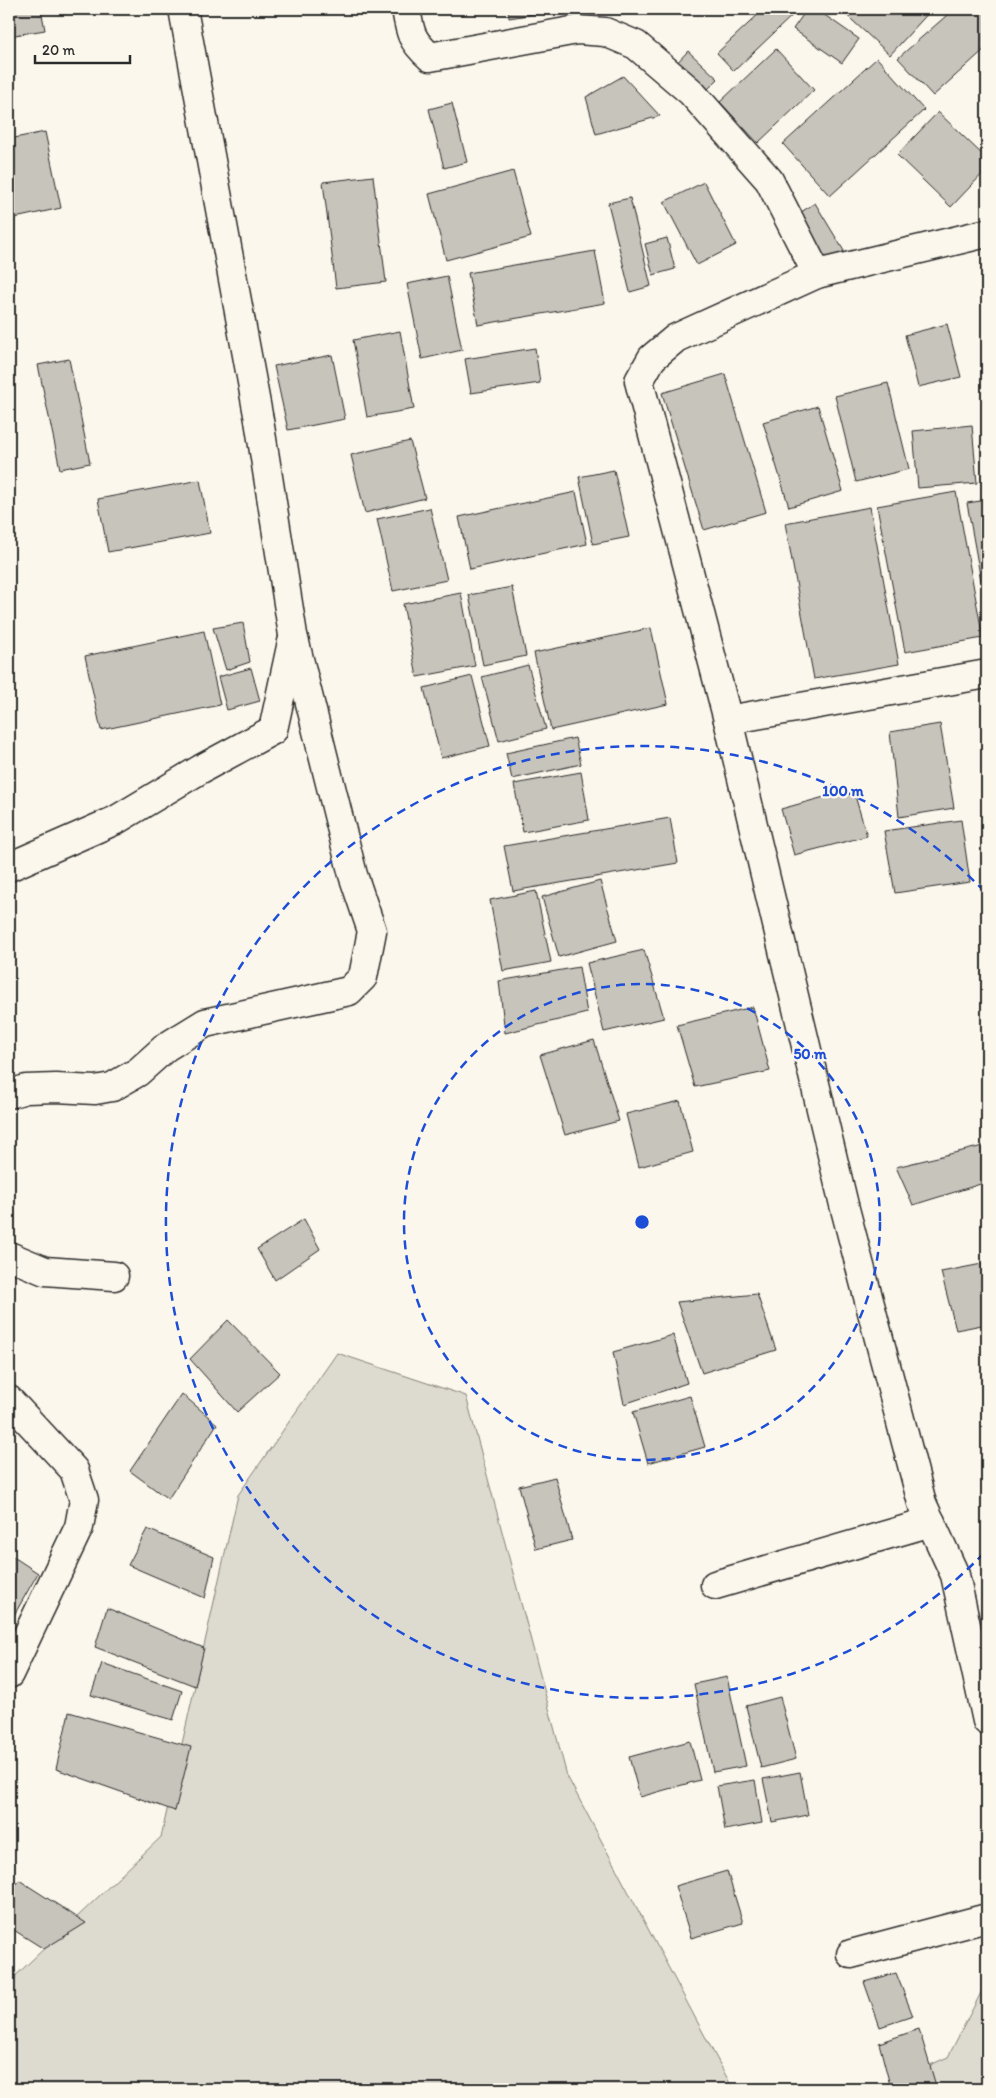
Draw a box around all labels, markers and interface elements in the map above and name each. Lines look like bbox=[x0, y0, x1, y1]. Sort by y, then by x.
scale bar bbox=[35, 32, 130, 64]
text: 20 m bbox=[42, 41, 76, 59]
text: 100 m bbox=[822, 782, 864, 800]
text: 50 m bbox=[793, 1045, 827, 1063]
centre of rings bbox=[633, 1213, 651, 1231]

